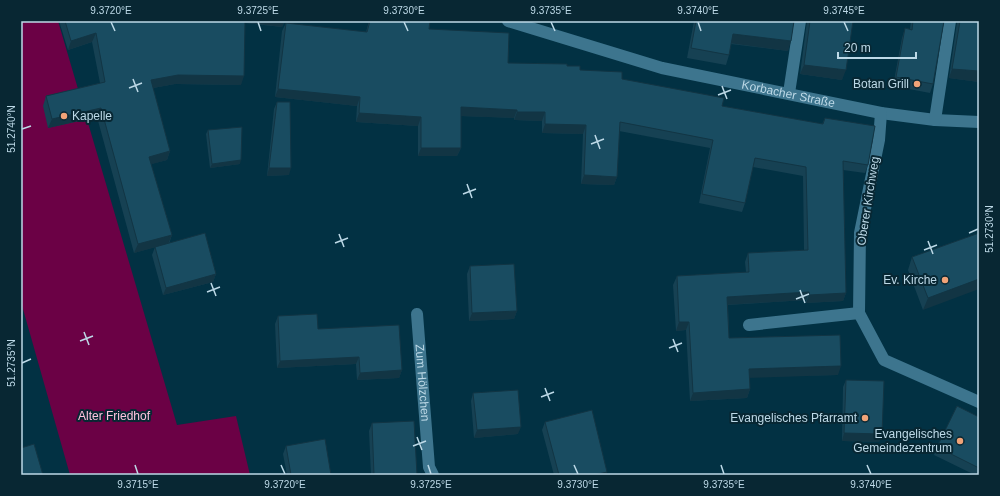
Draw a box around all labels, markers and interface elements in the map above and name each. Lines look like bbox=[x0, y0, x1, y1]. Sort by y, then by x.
text: 9.3720°E bbox=[90, 5, 132, 16]
text: 9.3725°E bbox=[237, 5, 279, 16]
text: 9.3730°E bbox=[383, 5, 425, 16]
text: 9.3735°E bbox=[530, 5, 572, 16]
text: 9.3740°E bbox=[677, 5, 719, 16]
text: 9.3745°E bbox=[823, 5, 865, 16]
scale bar bbox=[838, 34, 916, 60]
text: 20 m bbox=[844, 41, 871, 55]
place label: Botan Grill bbox=[853, 77, 909, 91]
street label: Korbacher Straße bbox=[740, 78, 837, 110]
marker: Botan Grill bbox=[912, 79, 922, 89]
text: 51.2740°N bbox=[6, 105, 17, 153]
place label: Kapelle bbox=[72, 109, 112, 123]
marker: Kapelle bbox=[59, 111, 69, 121]
street label: Oberer Kirchweg bbox=[854, 155, 882, 247]
text: 51.2730°N bbox=[984, 205, 995, 253]
place label: Ev. Kirche bbox=[883, 273, 937, 287]
marker: Ev. Kirche bbox=[940, 275, 950, 285]
text: 51.2735°N bbox=[6, 339, 17, 387]
street label: Zum Hölzchen bbox=[412, 344, 432, 422]
park label: Alter Friedhof bbox=[78, 409, 151, 423]
place label: Evangelisches Pfarramt bbox=[730, 411, 858, 425]
marker: Evangelisches Pfarramt bbox=[860, 413, 870, 423]
place label: Evangelisches Gemeindezentrum bbox=[853, 427, 952, 455]
marker: Evangelisches Gemeindezentrum bbox=[955, 436, 965, 446]
text: 9.3715°E bbox=[117, 479, 159, 490]
text: 9.3720°E bbox=[264, 479, 306, 490]
text: 9.3725°E bbox=[410, 479, 452, 490]
text: 9.3730°E bbox=[557, 479, 599, 490]
text: 9.3735°E bbox=[703, 479, 745, 490]
text: 9.3740°E bbox=[850, 479, 892, 490]

